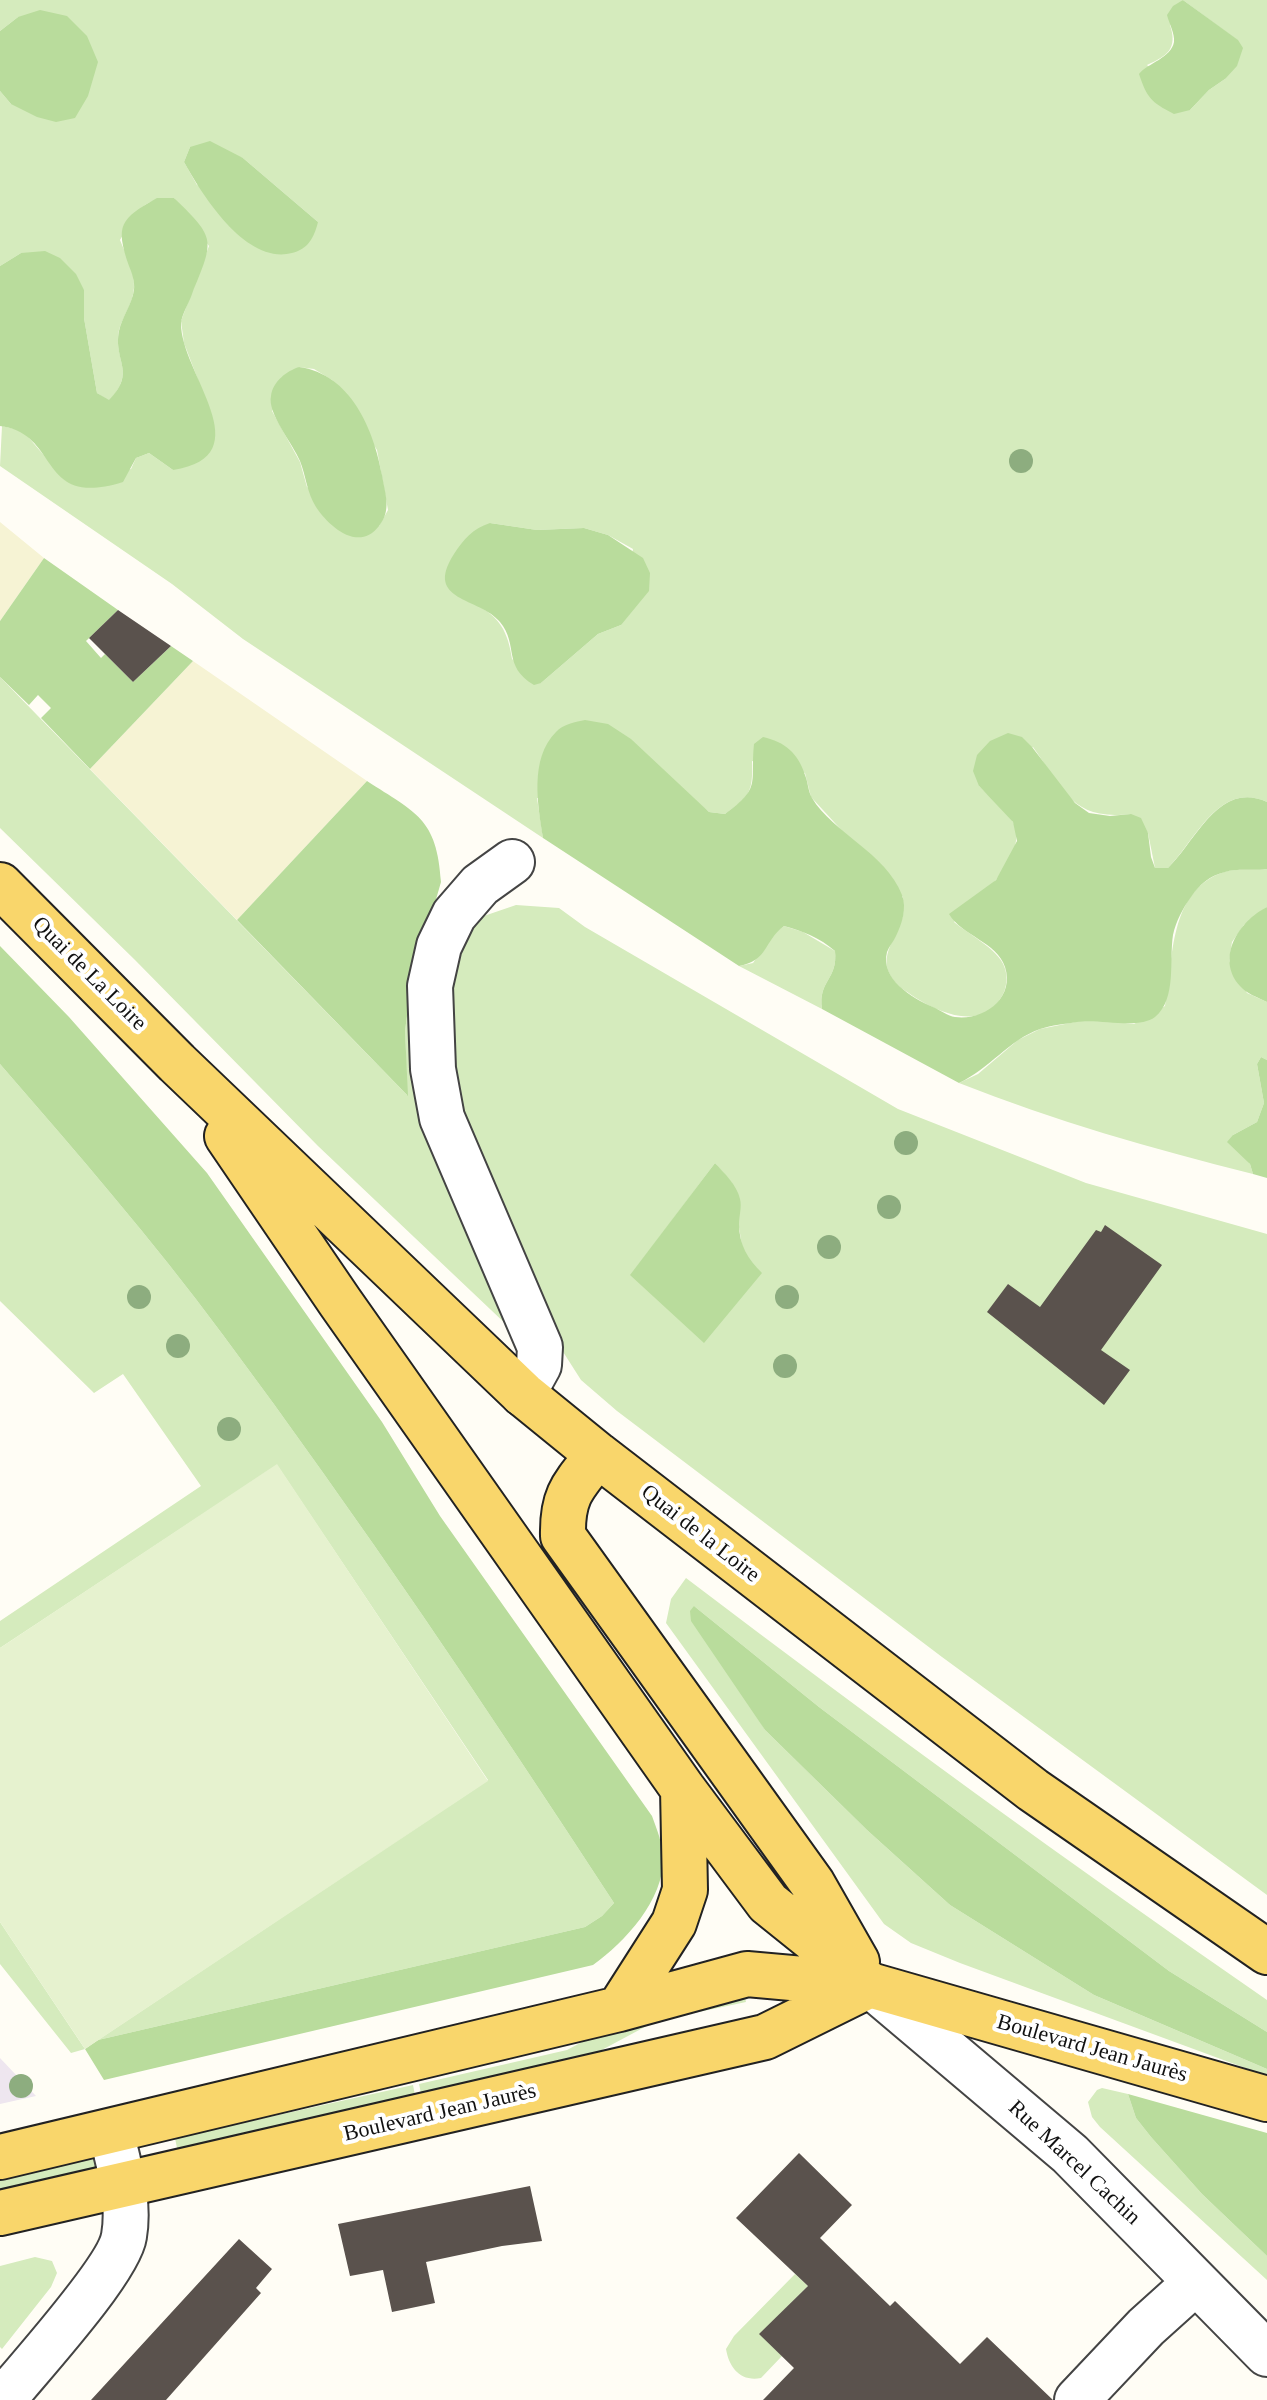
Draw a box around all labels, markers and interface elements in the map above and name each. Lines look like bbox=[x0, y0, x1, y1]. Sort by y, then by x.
street label: Quai de La Loire bbox=[26, 911, 152, 1037]
street label: Quai de la Loire bbox=[635, 1479, 765, 1589]
street label: Boulevard Jean Jaurès bbox=[994, 2009, 1190, 2089]
street label: Boulevard Jean Jaurès bbox=[341, 2078, 539, 2148]
street label: Rue Marcel Cachin bbox=[1002, 2095, 1146, 2231]

